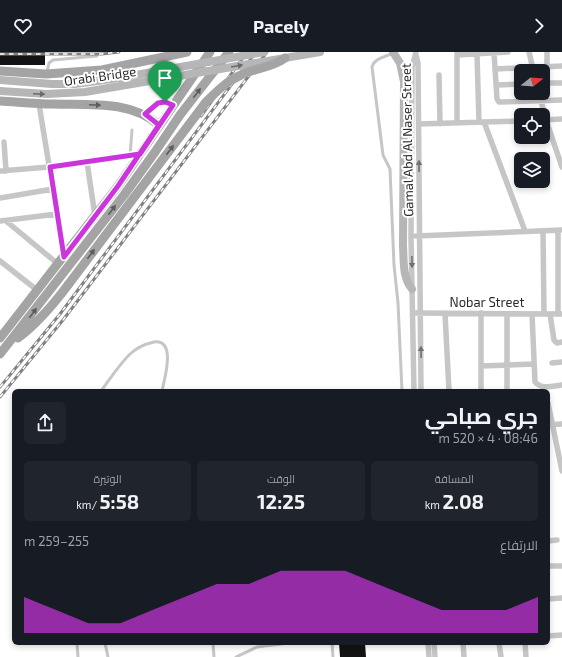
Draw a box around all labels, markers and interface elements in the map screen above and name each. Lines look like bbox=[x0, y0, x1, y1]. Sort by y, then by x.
icon: heart bbox=[12, 15, 34, 37]
text: Pacely bbox=[253, 15, 309, 37]
icon: forward bbox=[528, 15, 550, 37]
pin bbox=[148, 61, 182, 102]
street label: Orabi Bridge bbox=[63, 63, 137, 89]
one-way arrow bbox=[230, 63, 243, 69]
street label: Gamal Abd Al Naser Street bbox=[398, 63, 416, 217]
north arrow bbox=[514, 64, 550, 100]
map controls bbox=[514, 64, 550, 188]
icon: arrive bbox=[154, 67, 176, 89]
one-way arrow bbox=[193, 88, 201, 99]
one-way arrow bbox=[33, 90, 45, 97]
one-way arrow bbox=[89, 102, 102, 108]
button: locate bbox=[514, 108, 550, 144]
one-way arrow bbox=[165, 145, 173, 155]
button: layers bbox=[514, 152, 550, 188]
one-way arrow bbox=[416, 159, 422, 172]
one-way arrow bbox=[108, 204, 116, 215]
one-way arrow bbox=[87, 248, 95, 259]
one-way arrow bbox=[409, 256, 415, 269]
street label: Nobar Street bbox=[449, 294, 525, 310]
one-way arrow bbox=[29, 307, 37, 318]
one-way arrow bbox=[417, 346, 424, 358]
button: share bbox=[24, 402, 66, 444]
text: جري صباحي bbox=[425, 402, 538, 428]
text: 08:46 · 4 × 520 m bbox=[438, 430, 538, 446]
text: الوتيرة bbox=[94, 472, 122, 485]
text: الوقت bbox=[267, 472, 295, 485]
text: المسافة bbox=[435, 472, 474, 485]
text: 5:58 bbox=[100, 489, 139, 513]
text: 12:25 bbox=[257, 489, 305, 513]
text: 2.08 bbox=[442, 489, 484, 513]
text: /km bbox=[76, 498, 100, 511]
text: km bbox=[425, 498, 442, 511]
text: 255–259 m bbox=[24, 533, 89, 549]
text: الارتفاع bbox=[500, 537, 538, 553]

